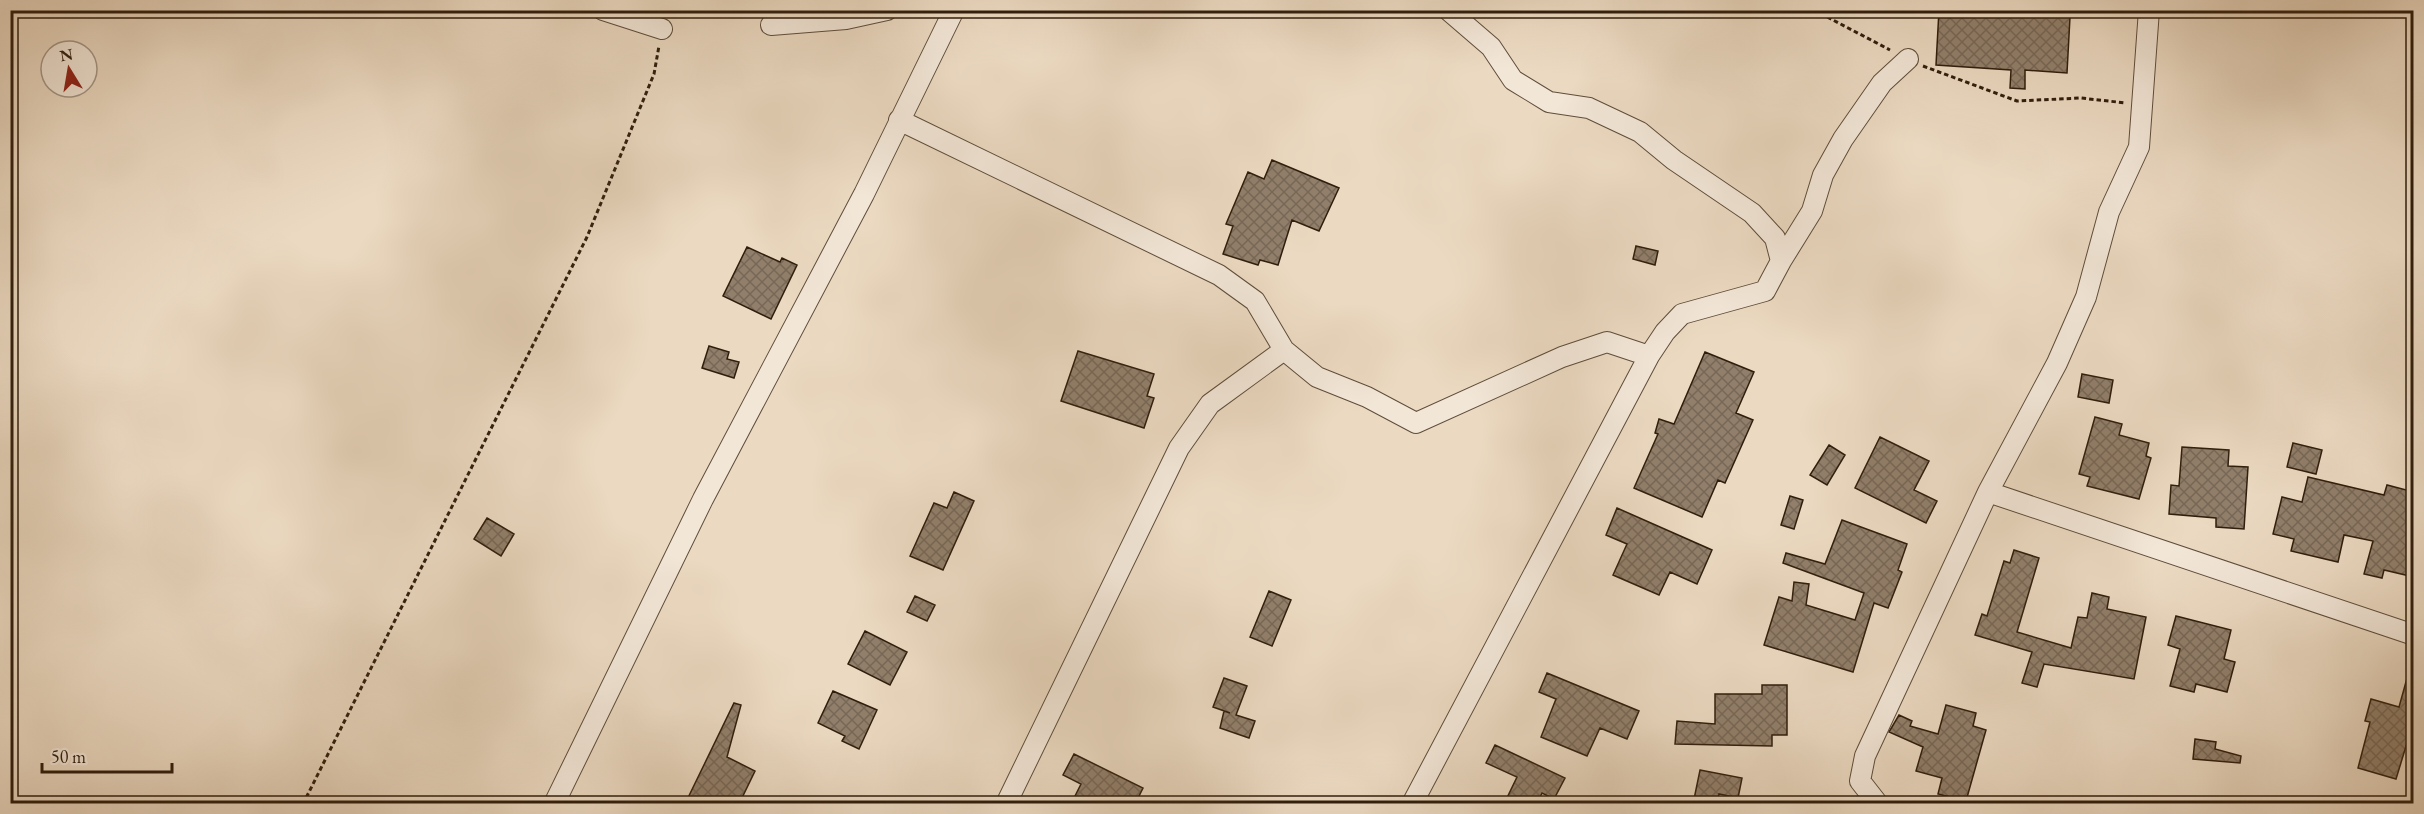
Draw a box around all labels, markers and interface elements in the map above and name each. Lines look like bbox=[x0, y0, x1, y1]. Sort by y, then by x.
north arrow bbox=[39, 39, 99, 99]
text: N bbox=[58, 43, 75, 66]
scale bar bbox=[42, 736, 172, 774]
text: 50 m bbox=[51, 745, 86, 768]

